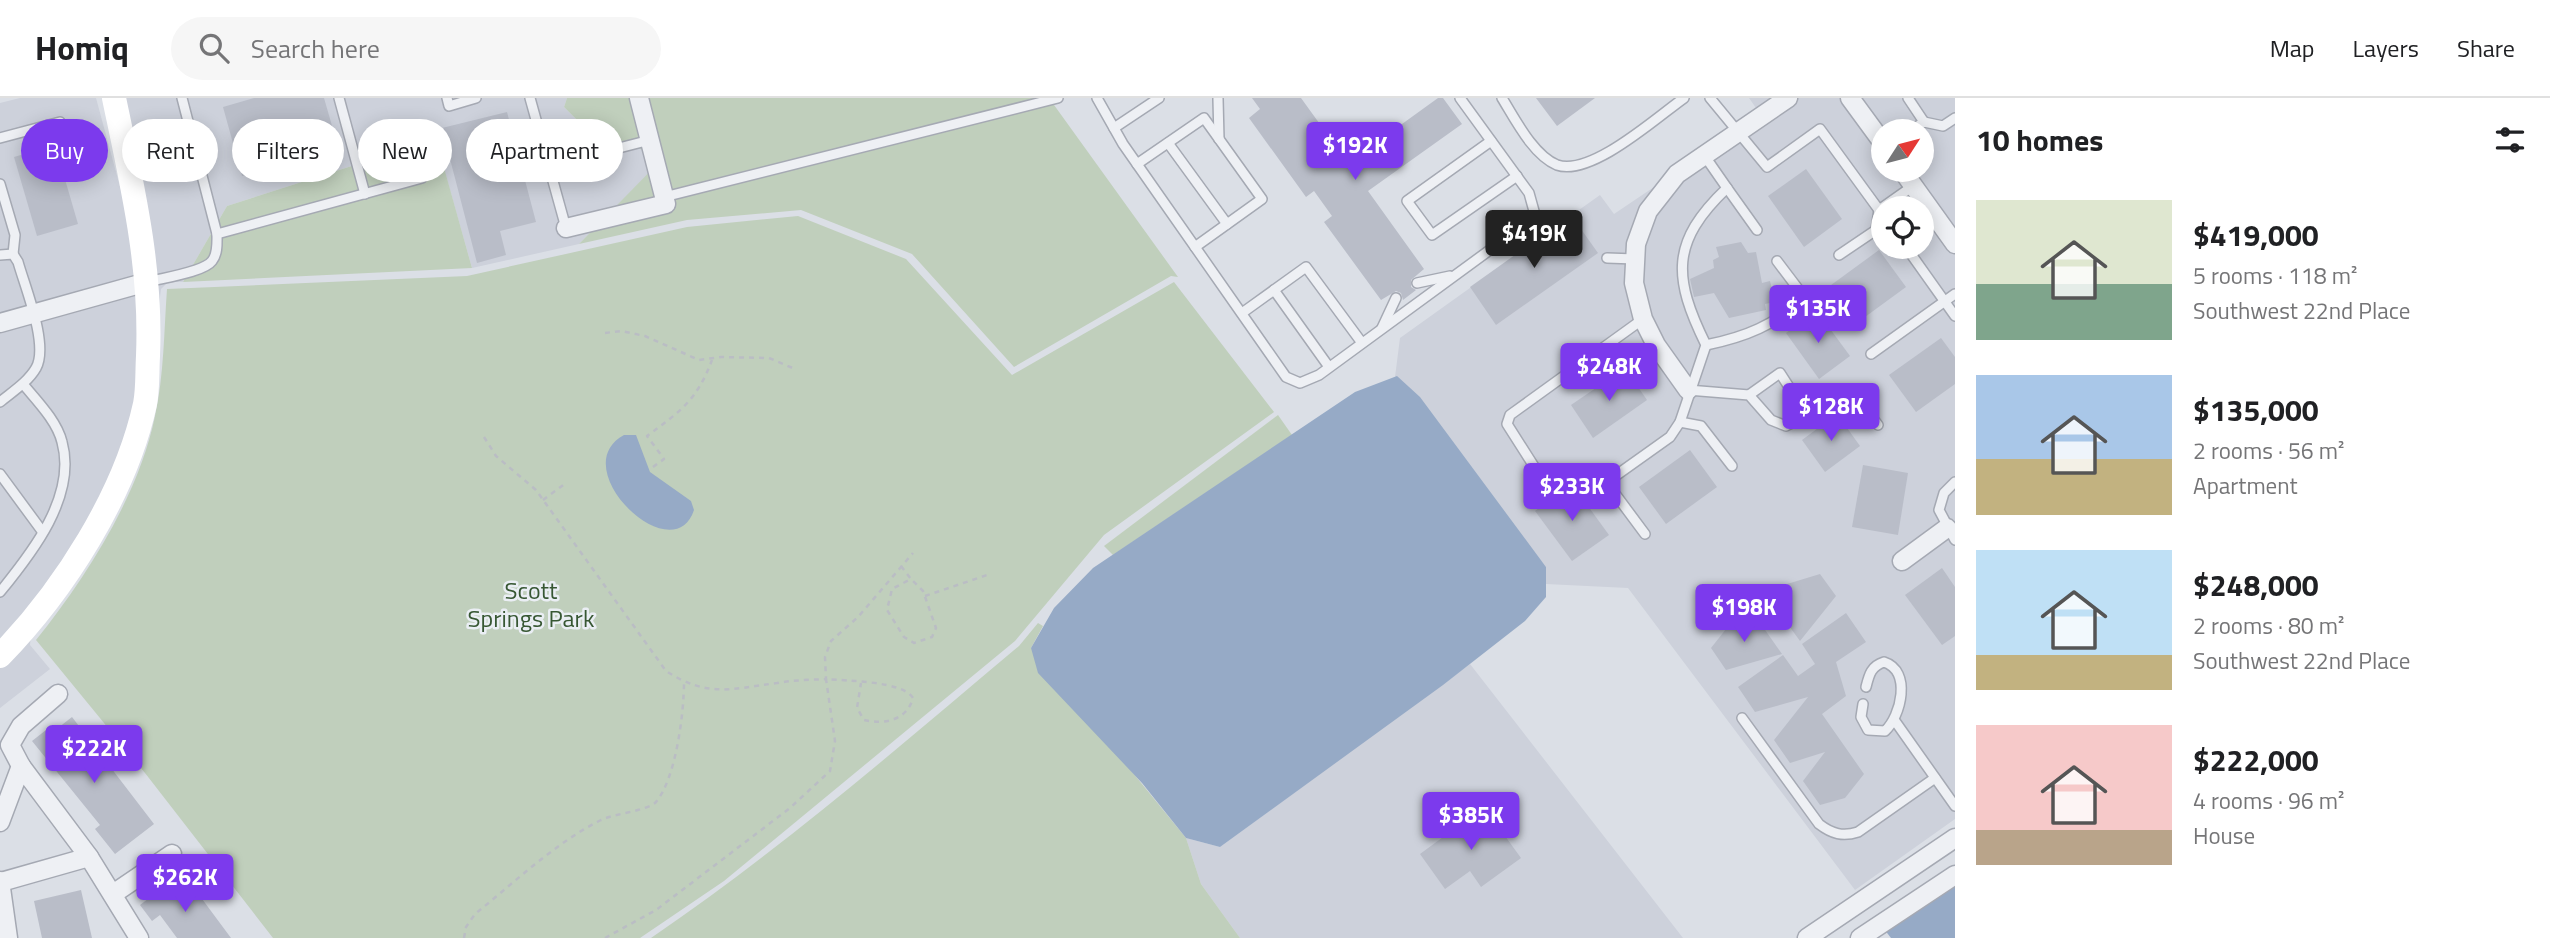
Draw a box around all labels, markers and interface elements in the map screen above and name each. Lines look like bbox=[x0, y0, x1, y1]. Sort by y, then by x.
search box bbox=[171, 17, 661, 80]
text: Homiq bbox=[35, 23, 129, 73]
icon: search bbox=[195, 29, 233, 67]
text: Search here bbox=[251, 29, 380, 68]
text: Map bbox=[2270, 30, 2315, 66]
text: Layers bbox=[2353, 30, 2419, 66]
text: Share bbox=[2457, 30, 2515, 66]
text: 10 homes bbox=[1976, 117, 2103, 163]
chip: Buy bbox=[21, 119, 108, 182]
chip: Rent bbox=[122, 119, 218, 182]
chip: Filters bbox=[232, 119, 344, 182]
chip: New bbox=[358, 119, 452, 182]
chip: Apartment bbox=[466, 119, 623, 182]
north arrow bbox=[1871, 119, 1934, 182]
map controls bbox=[1871, 119, 1934, 259]
icon: filters bbox=[2491, 121, 2529, 159]
pin: $192K bbox=[1306, 122, 1404, 182]
text: $192K bbox=[1322, 127, 1388, 162]
button: locate bbox=[1871, 196, 1934, 259]
pin: $419K bbox=[1485, 211, 1583, 270]
text: $419,000 bbox=[2193, 212, 2319, 258]
text: $419K bbox=[1501, 215, 1567, 250]
icon: home bbox=[2032, 228, 2116, 312]
text: 5 rooms · 118 m² bbox=[2193, 258, 2357, 293]
pin: $135K bbox=[1769, 286, 1867, 345]
text: $135K bbox=[1785, 290, 1851, 325]
text: Southwest 22nd Place bbox=[2193, 293, 2410, 328]
pin: $248K bbox=[1560, 344, 1658, 403]
text: $248K bbox=[1576, 348, 1642, 383]
pin: $128K bbox=[1782, 384, 1880, 443]
text: $135,000 bbox=[2193, 387, 2319, 433]
text: $128K bbox=[1798, 388, 1864, 423]
icon: home bbox=[2032, 403, 2116, 487]
text: 2 rooms · 56 m² bbox=[2193, 433, 2344, 468]
pin: $233K bbox=[1523, 464, 1621, 523]
text: $233K bbox=[1539, 468, 1605, 503]
text: Apartment bbox=[2193, 468, 2298, 503]
text: $248,000 bbox=[2193, 562, 2319, 608]
park label: Scott Springs Park bbox=[468, 572, 595, 636]
icon: home bbox=[2032, 578, 2116, 662]
pin: $198K bbox=[1695, 584, 1793, 644]
text: $198K bbox=[1711, 589, 1777, 624]
text: 2 rooms · 80 m² bbox=[2193, 608, 2344, 643]
text: Southwest 22nd Place bbox=[2193, 643, 2410, 678]
pin: $222K bbox=[45, 726, 143, 785]
text: $222K bbox=[61, 730, 127, 765]
text: $222,000 bbox=[2193, 737, 2319, 783]
icon: home bbox=[2032, 753, 2116, 837]
text: 4 rooms · 96 m² bbox=[2193, 783, 2344, 818]
pin: $385K bbox=[1422, 792, 1520, 852]
text: $385K bbox=[1438, 797, 1504, 832]
text: House bbox=[2193, 818, 2255, 853]
pin: $262K bbox=[136, 854, 234, 914]
text: $262K bbox=[152, 859, 218, 894]

